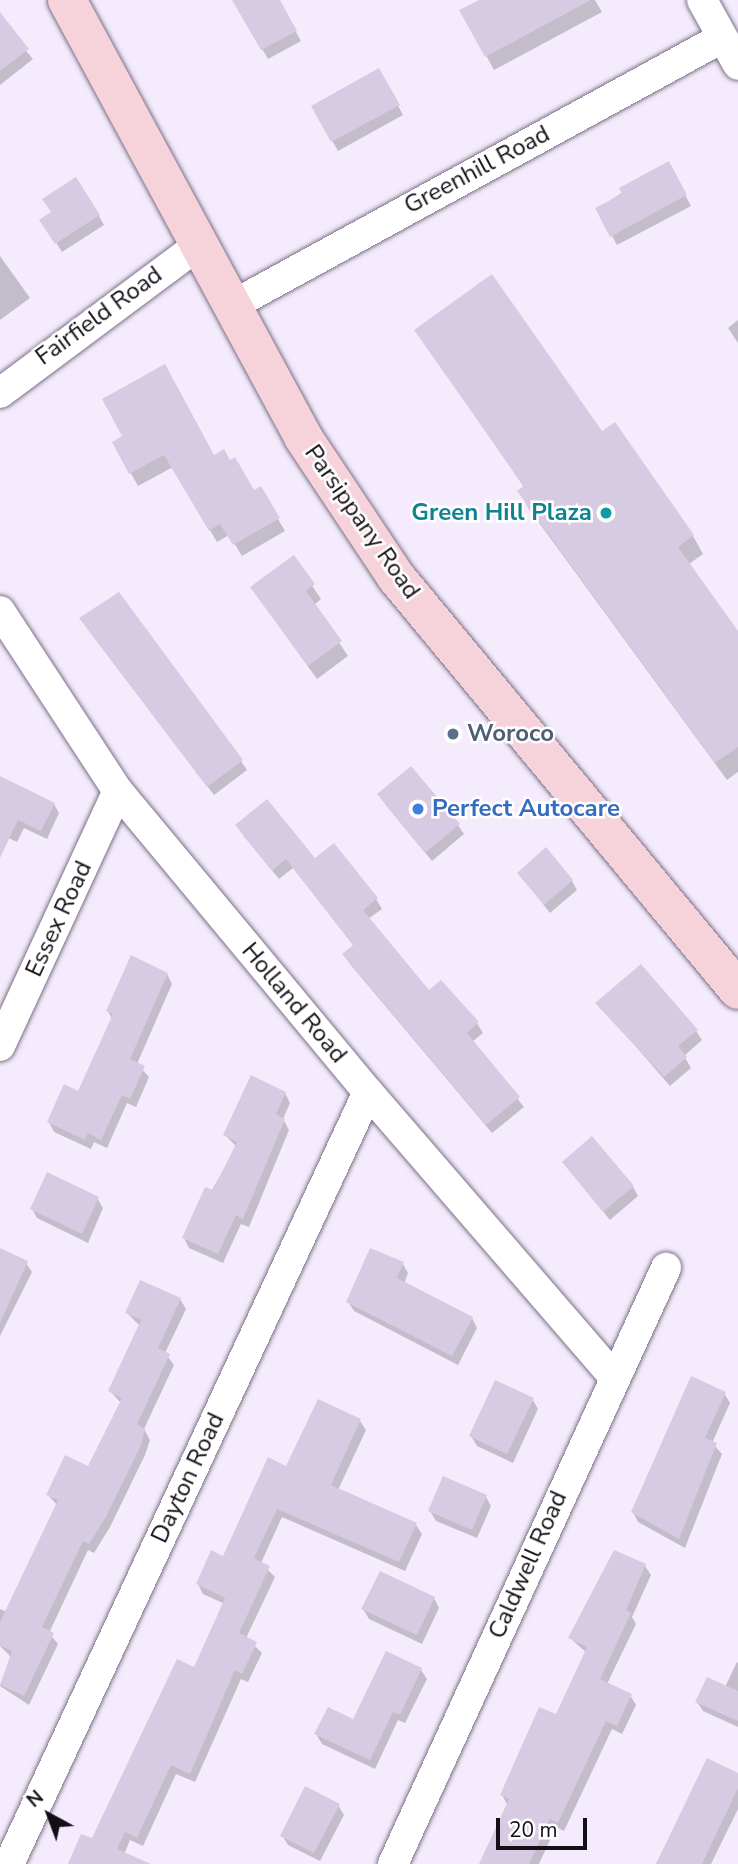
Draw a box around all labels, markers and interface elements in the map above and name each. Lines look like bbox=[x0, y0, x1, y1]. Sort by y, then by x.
street label: Greenhill Road bbox=[399, 120, 555, 220]
street label: Fairfield Road bbox=[30, 260, 168, 372]
street label: Parsippany Road bbox=[298, 439, 426, 605]
place label: Green Hill Plaza bbox=[411, 499, 592, 527]
marker: Green Hill Plaza bbox=[598, 505, 614, 521]
place label: Woroco bbox=[467, 720, 554, 748]
marker: Woroco bbox=[445, 726, 461, 742]
place label: Perfect Autocare bbox=[432, 795, 620, 823]
marker: Perfect Autocare bbox=[410, 801, 426, 817]
street label: Essex Road bbox=[20, 857, 98, 981]
street label: Holland Road bbox=[235, 937, 353, 1069]
street label: Dayton Road bbox=[145, 1408, 231, 1548]
street label: Caldwell Road bbox=[483, 1487, 573, 1643]
north arrow bbox=[14, 1780, 84, 1850]
text: N bbox=[21, 1785, 49, 1814]
scale bar bbox=[500, 1804, 591, 1848]
text: 20 m bbox=[509, 1816, 558, 1844]

